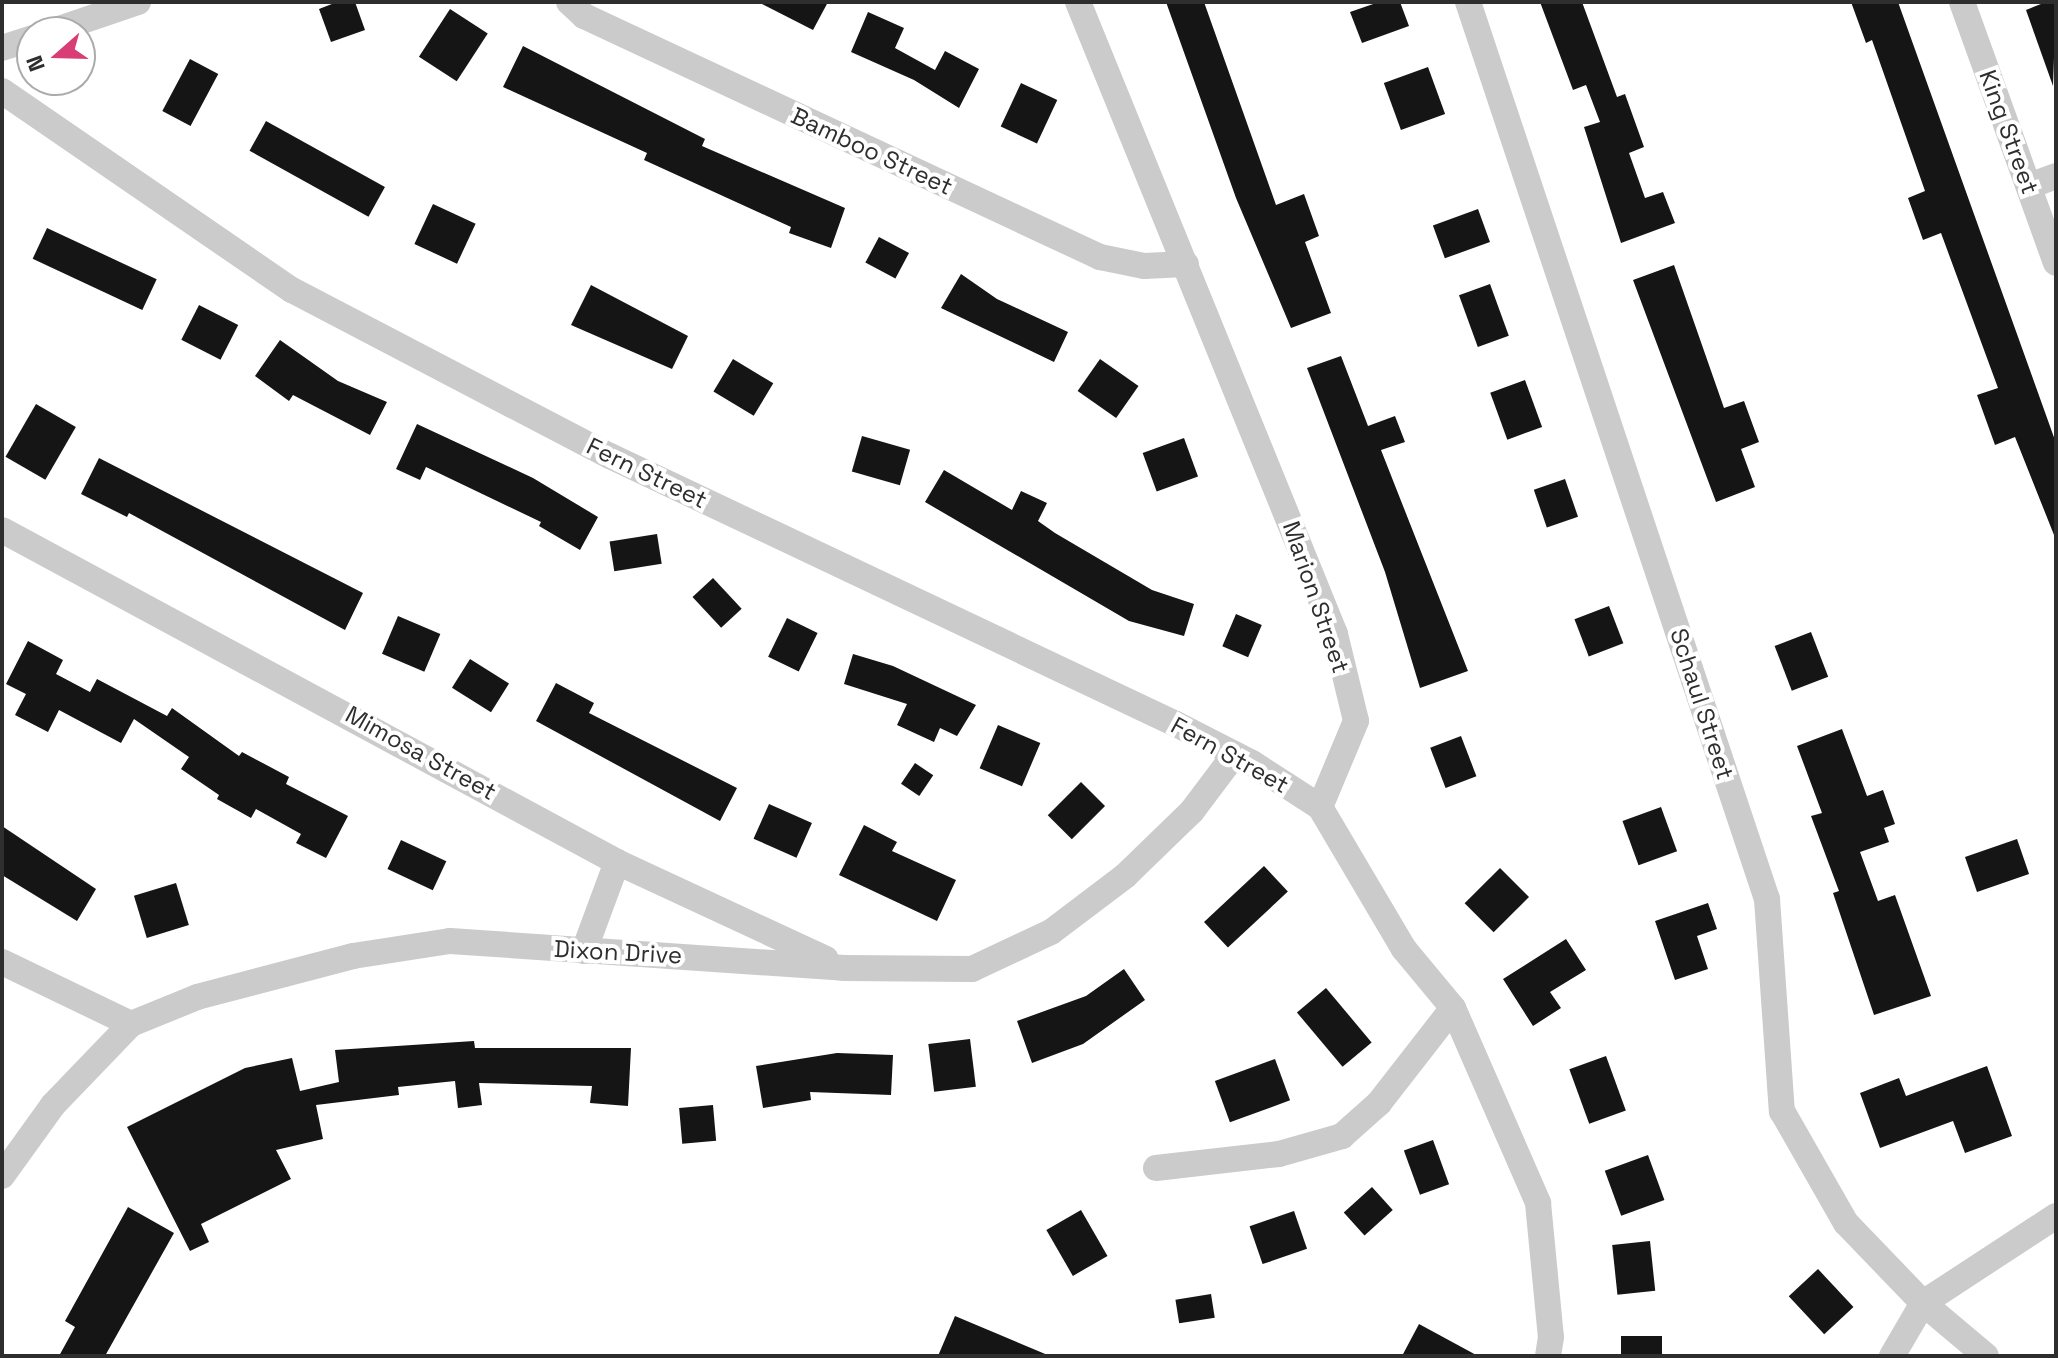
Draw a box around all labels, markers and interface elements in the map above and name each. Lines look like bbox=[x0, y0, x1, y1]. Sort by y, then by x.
north arrow bbox=[16, 16, 96, 96]
text: N bbox=[20, 52, 51, 75]
street label: King Street bbox=[1973, 66, 2045, 198]
street label: Bamboo Street bbox=[787, 101, 957, 201]
street label: Fern Street bbox=[582, 431, 712, 515]
street label: Marion Street bbox=[1277, 517, 1355, 677]
street label: Schaul Street bbox=[1664, 625, 1740, 783]
street label: Mimosa Street bbox=[341, 700, 501, 806]
street label: Fern Street bbox=[1166, 711, 1294, 799]
street label: Dixon Drive bbox=[553, 934, 683, 970]

